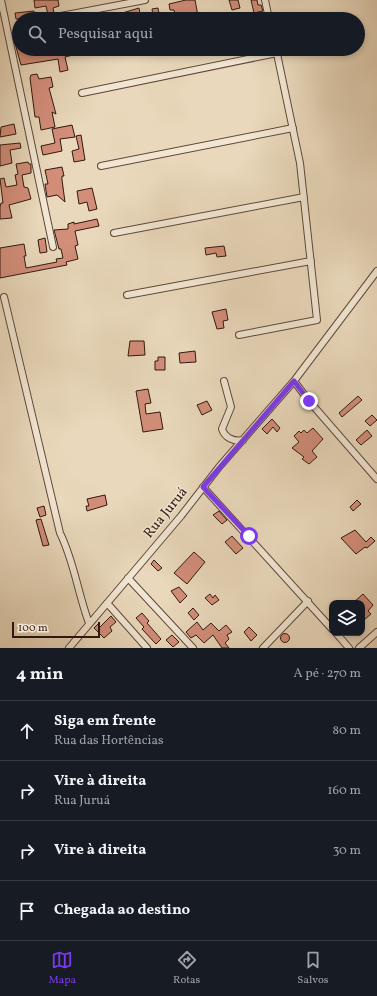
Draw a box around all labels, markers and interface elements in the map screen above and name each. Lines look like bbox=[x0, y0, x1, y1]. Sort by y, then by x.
search box bbox=[12, 12, 365, 56]
icon: search bbox=[26, 23, 48, 45]
text: Pesquisar aqui bbox=[58, 24, 153, 45]
route end bbox=[300, 392, 318, 410]
street label: Rua Juruá bbox=[140, 484, 192, 542]
route start bbox=[240, 527, 258, 545]
map controls bbox=[329, 600, 365, 636]
button: layers bbox=[329, 600, 365, 636]
scale bar bbox=[12, 620, 100, 639]
text: 100 m bbox=[18, 621, 48, 636]
text: 4 min bbox=[16, 663, 63, 686]
text: A pé · 270 m bbox=[294, 665, 361, 683]
text: Siga em frente bbox=[54, 711, 156, 732]
icon: ahead bbox=[16, 720, 38, 742]
text: 80 m bbox=[332, 722, 361, 740]
text: Rua das Hortências bbox=[54, 732, 164, 750]
text: Vire à direita bbox=[54, 771, 146, 792]
icon: right bbox=[16, 780, 38, 802]
text: 160 m bbox=[327, 782, 361, 800]
text: Rua Juruá bbox=[54, 792, 110, 810]
icon: right bbox=[16, 840, 38, 862]
text: Vire à direita bbox=[54, 840, 146, 861]
text: 30 m bbox=[333, 842, 361, 860]
icon: arrive bbox=[16, 900, 38, 922]
text: Chegada ao destino bbox=[54, 900, 190, 921]
tab: Mapa bbox=[49, 949, 76, 988]
tab: Rotas bbox=[173, 949, 200, 988]
tab: Salvos bbox=[297, 949, 328, 988]

